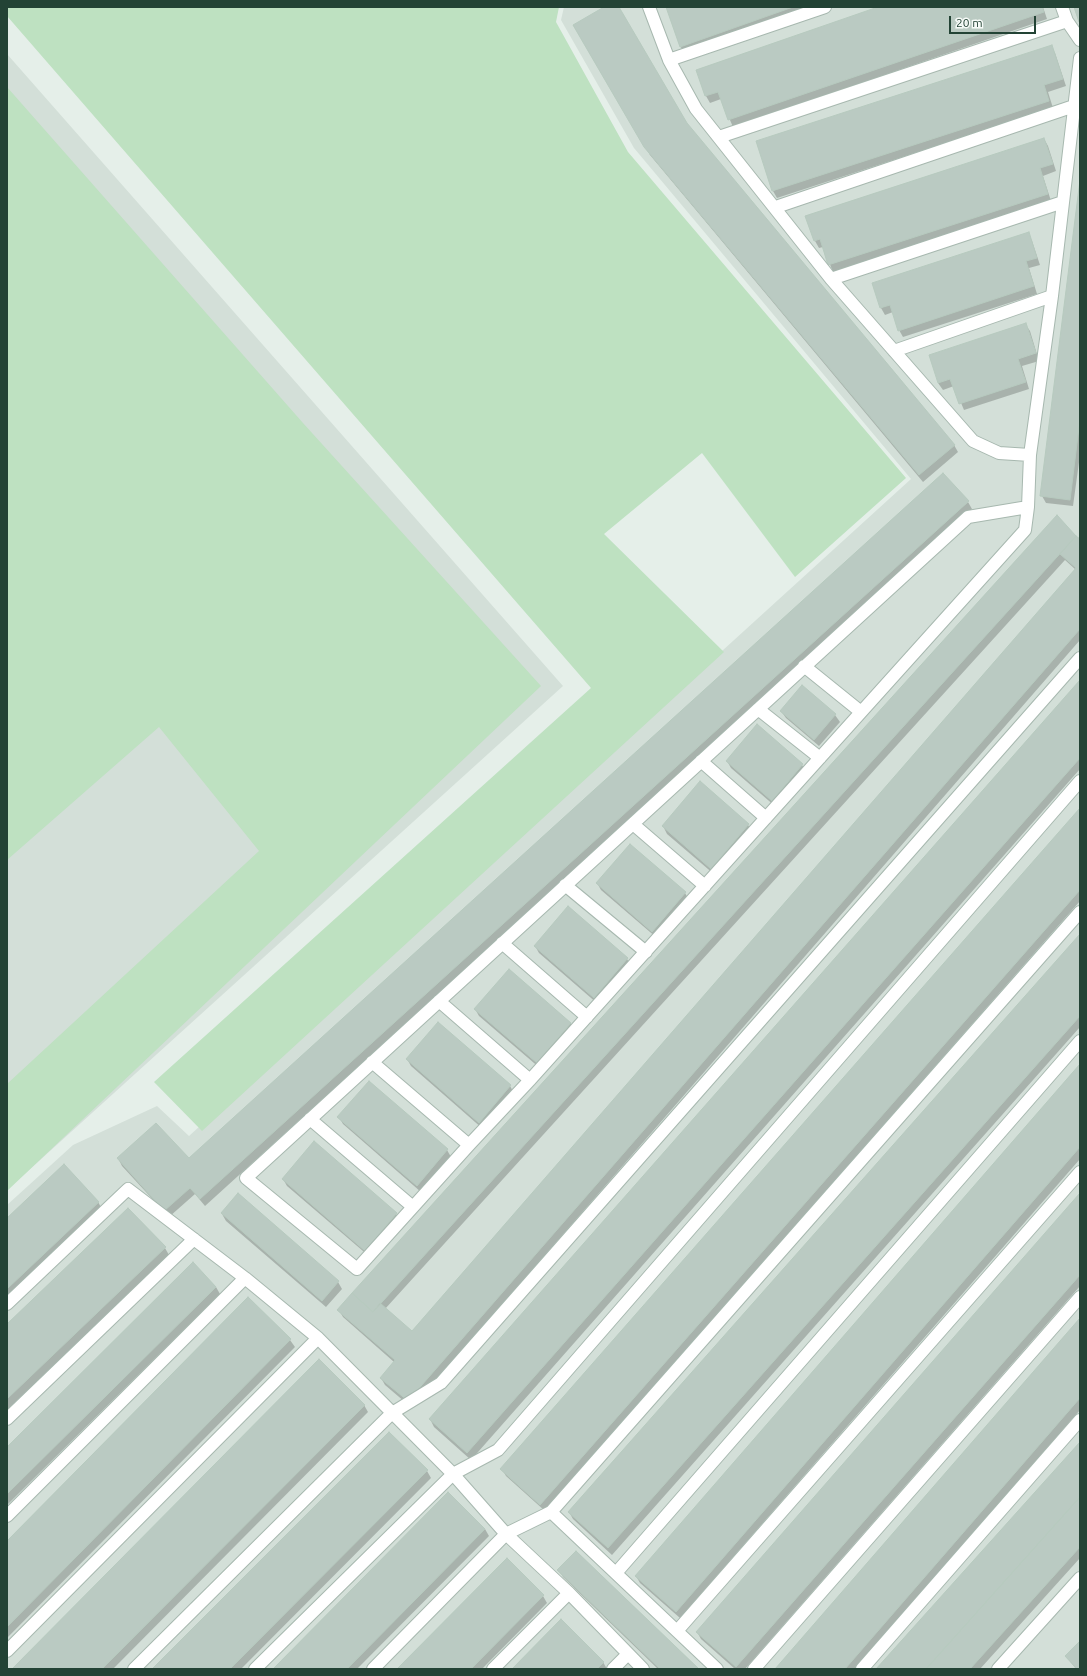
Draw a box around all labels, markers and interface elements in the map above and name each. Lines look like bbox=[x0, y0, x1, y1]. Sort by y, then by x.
scale bar bbox=[951, 8, 1038, 34]
text: 20 m bbox=[956, 16, 983, 29]

